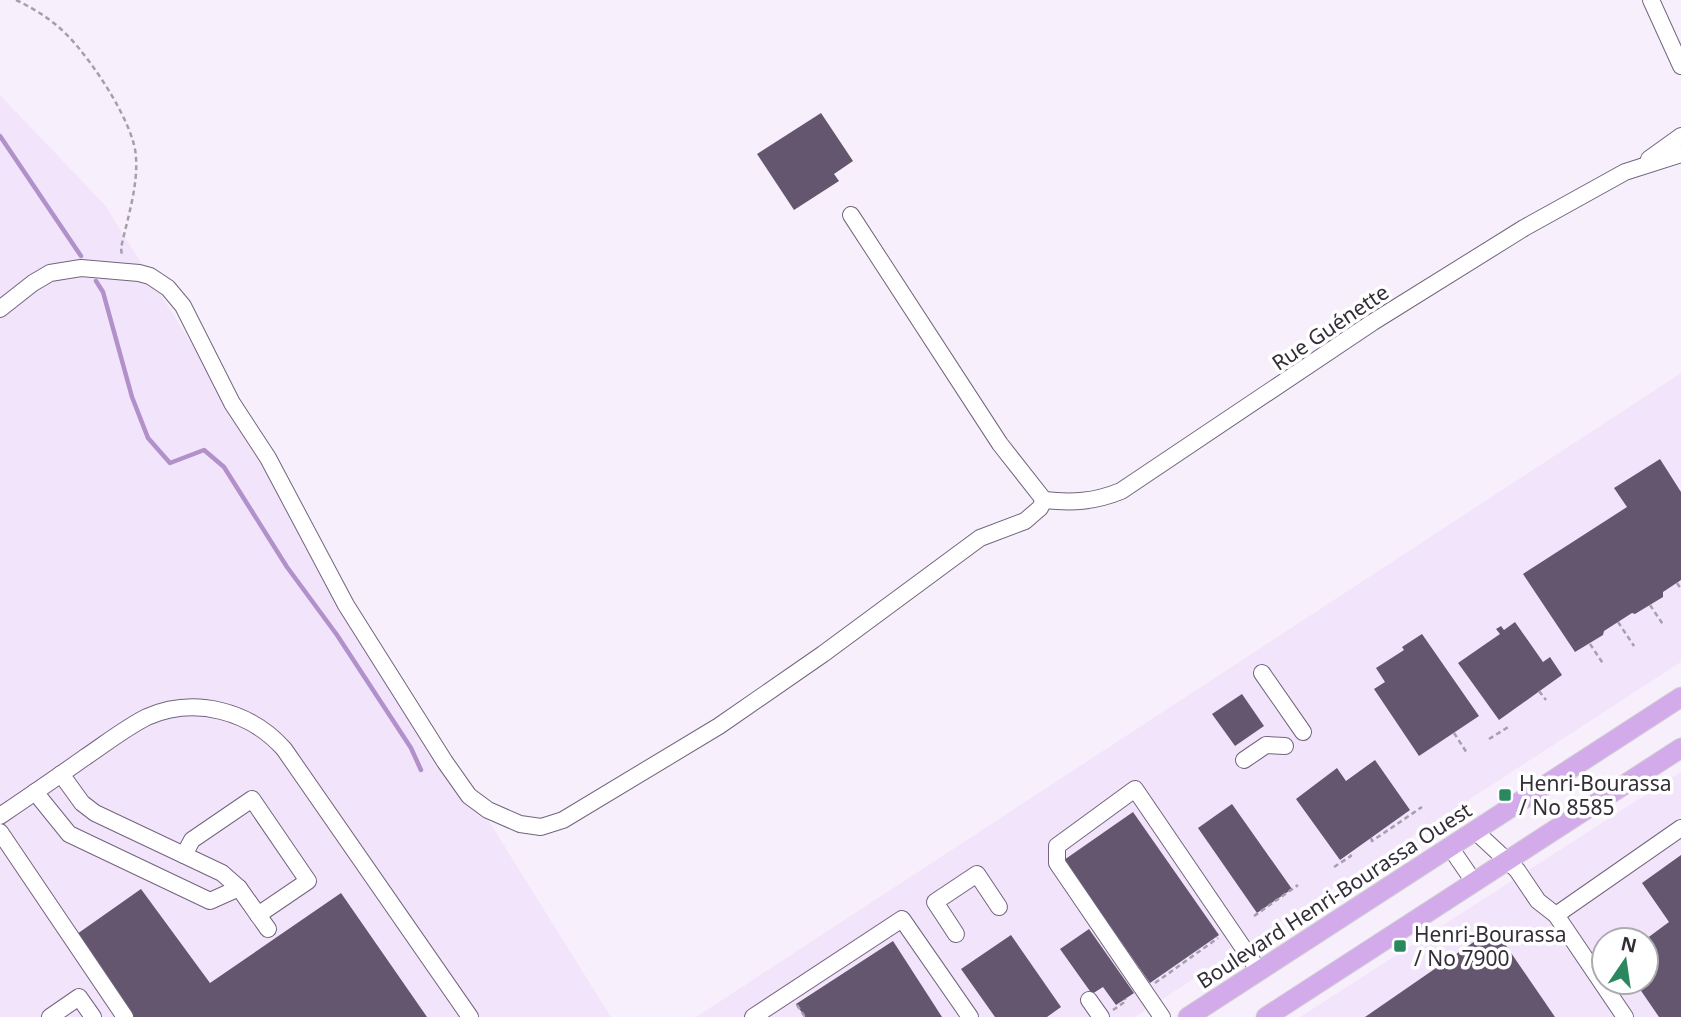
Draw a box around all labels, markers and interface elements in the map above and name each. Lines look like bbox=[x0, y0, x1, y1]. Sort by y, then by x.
street label: Rue Guénette bbox=[1266, 278, 1394, 376]
place label: Henri-Bourassa / No 8585 bbox=[1519, 769, 1672, 821]
marker: Henri-Bourassa / No 8585 bbox=[1497, 787, 1513, 803]
street label: Boulevard Henri-Bourassa Ouest bbox=[1191, 795, 1477, 994]
place label: Henri-Bourassa / No 7900 bbox=[1414, 920, 1567, 972]
north arrow bbox=[1590, 926, 1660, 996]
text: N bbox=[1618, 930, 1639, 959]
marker: Henri-Bourassa / No 7900 bbox=[1392, 938, 1408, 954]

